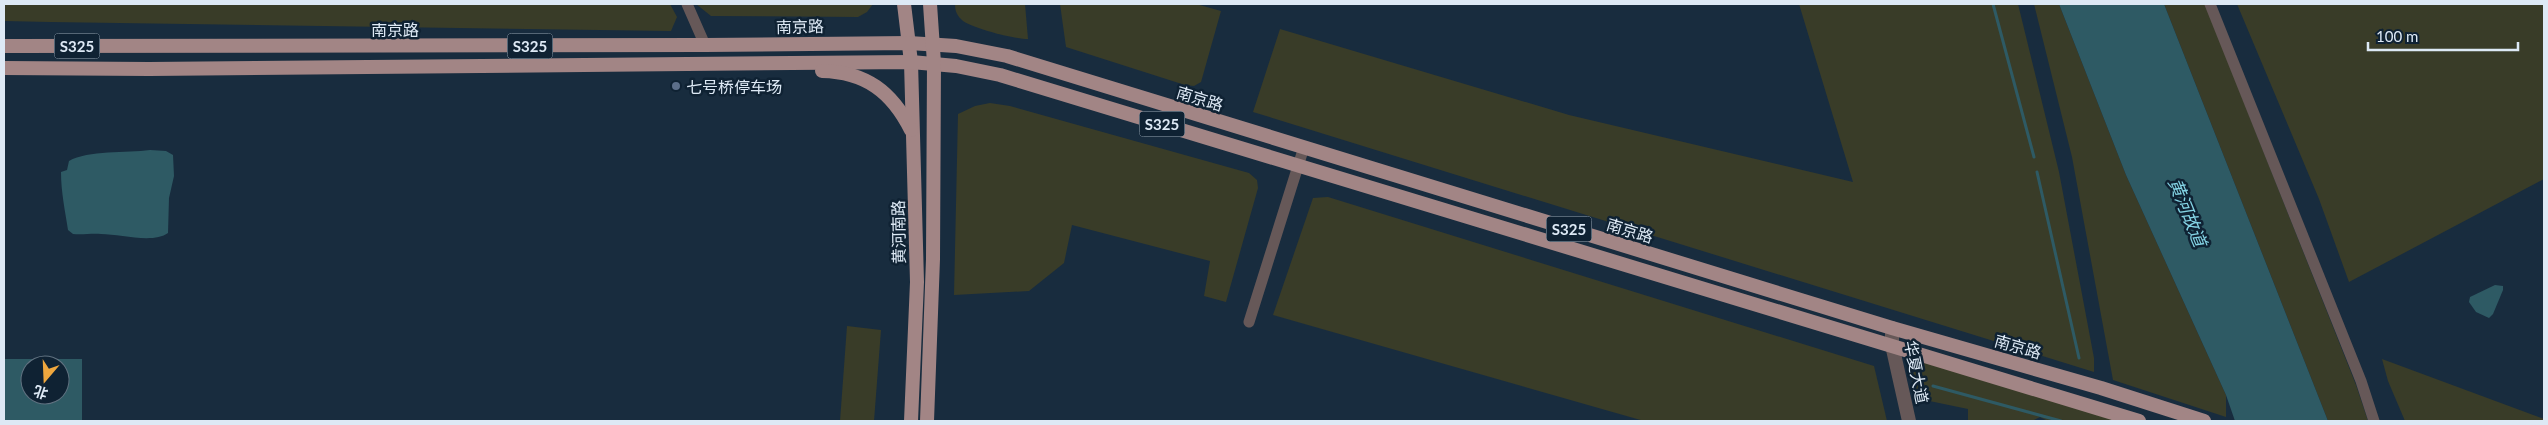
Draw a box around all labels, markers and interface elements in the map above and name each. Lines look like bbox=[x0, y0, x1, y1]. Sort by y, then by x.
street label: 南京路 bbox=[776, 16, 824, 36]
street label: 南京路 bbox=[371, 20, 419, 39]
scale bar bbox=[2368, 20, 2518, 52]
text: 100 m bbox=[2376, 27, 2418, 45]
road number: S325 bbox=[54, 34, 100, 58]
road number: S325 bbox=[508, 34, 552, 58]
place label: 七号桥停车场 bbox=[686, 77, 782, 96]
marker: 七号桥停车场 bbox=[670, 80, 682, 92]
street label: 南京路 bbox=[1174, 82, 1226, 114]
road number: S325 bbox=[1140, 112, 1184, 136]
water label: 黄河故道 bbox=[2164, 175, 2213, 252]
street label: 黄河南路 bbox=[888, 200, 908, 264]
street label: 南京路 bbox=[1604, 214, 1656, 246]
road number: S325 bbox=[1546, 216, 1592, 242]
street label: 南京路 bbox=[1992, 330, 2044, 362]
street label: 华夏大道 bbox=[1902, 339, 1932, 405]
north arrow bbox=[20, 355, 70, 405]
text: 北 bbox=[31, 382, 50, 403]

